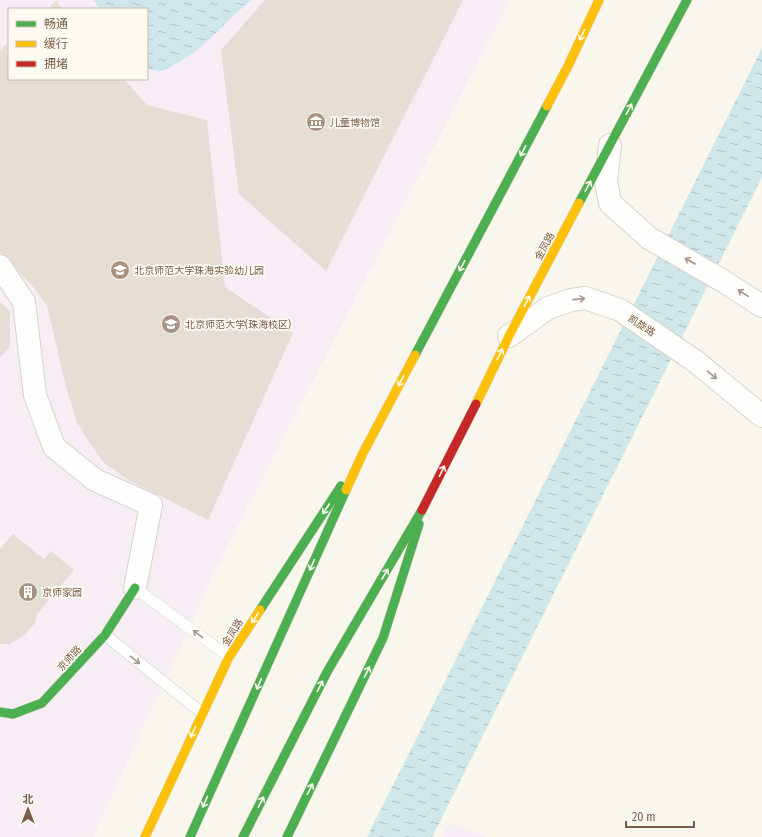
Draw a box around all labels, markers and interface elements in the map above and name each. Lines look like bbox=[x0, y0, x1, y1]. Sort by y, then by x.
legend bbox=[8, 8, 148, 80]
text: 畅通 bbox=[44, 17, 68, 31]
one-way arrow bbox=[578, 29, 585, 41]
text: 缓行 bbox=[44, 37, 68, 51]
text: 拥堵 bbox=[44, 57, 68, 71]
one-way arrow bbox=[625, 103, 633, 115]
museum icon: 儿童博物馆 bbox=[305, 111, 327, 133]
place label: 儿童博物馆 bbox=[330, 117, 380, 129]
one-way arrow bbox=[518, 145, 526, 157]
one-way arrow bbox=[584, 181, 592, 193]
street label: 金凤路 bbox=[533, 230, 557, 263]
one-way arrow bbox=[684, 257, 696, 265]
school or university icon: 北京师范大学珠海实验幼儿园 bbox=[109, 259, 131, 281]
one-way arrow bbox=[458, 260, 465, 272]
place label: 北京师范大学珠海实验幼儿园 bbox=[134, 265, 264, 277]
one-way arrow bbox=[738, 289, 749, 297]
one-way arrow bbox=[524, 296, 531, 308]
one-way arrow bbox=[573, 296, 586, 303]
street label: 凯旋路 bbox=[626, 312, 657, 339]
school or university icon: 北京师范大学(珠海校区) bbox=[160, 313, 182, 335]
place label: 北京师范大学(珠海校区) bbox=[185, 318, 291, 331]
one-way arrow bbox=[497, 348, 504, 360]
one-way arrow bbox=[706, 370, 717, 379]
one-way arrow bbox=[397, 374, 404, 386]
one-way arrow bbox=[439, 465, 446, 477]
one-way arrow bbox=[322, 504, 330, 515]
one-way arrow bbox=[308, 559, 315, 571]
one-way arrow bbox=[381, 568, 389, 580]
building icon: 京师家园 bbox=[17, 581, 39, 603]
place label: 京师家园 bbox=[42, 587, 82, 599]
one-way arrow bbox=[250, 612, 258, 624]
street label: 金凤路 bbox=[220, 617, 246, 648]
one-way arrow bbox=[192, 630, 203, 638]
street label: 京师路 bbox=[55, 644, 84, 674]
one-way arrow bbox=[130, 655, 141, 664]
one-way arrow bbox=[364, 667, 371, 679]
one-way arrow bbox=[254, 678, 262, 690]
one-way arrow bbox=[316, 681, 324, 693]
one-way arrow bbox=[189, 726, 196, 738]
one-way arrow bbox=[307, 784, 314, 796]
north arrow bbox=[8, 789, 48, 829]
text: 北 bbox=[23, 793, 34, 806]
one-way arrow bbox=[201, 796, 208, 808]
one-way arrow bbox=[257, 796, 265, 808]
scale bar bbox=[626, 803, 694, 829]
text: 20 m bbox=[632, 810, 656, 824]

